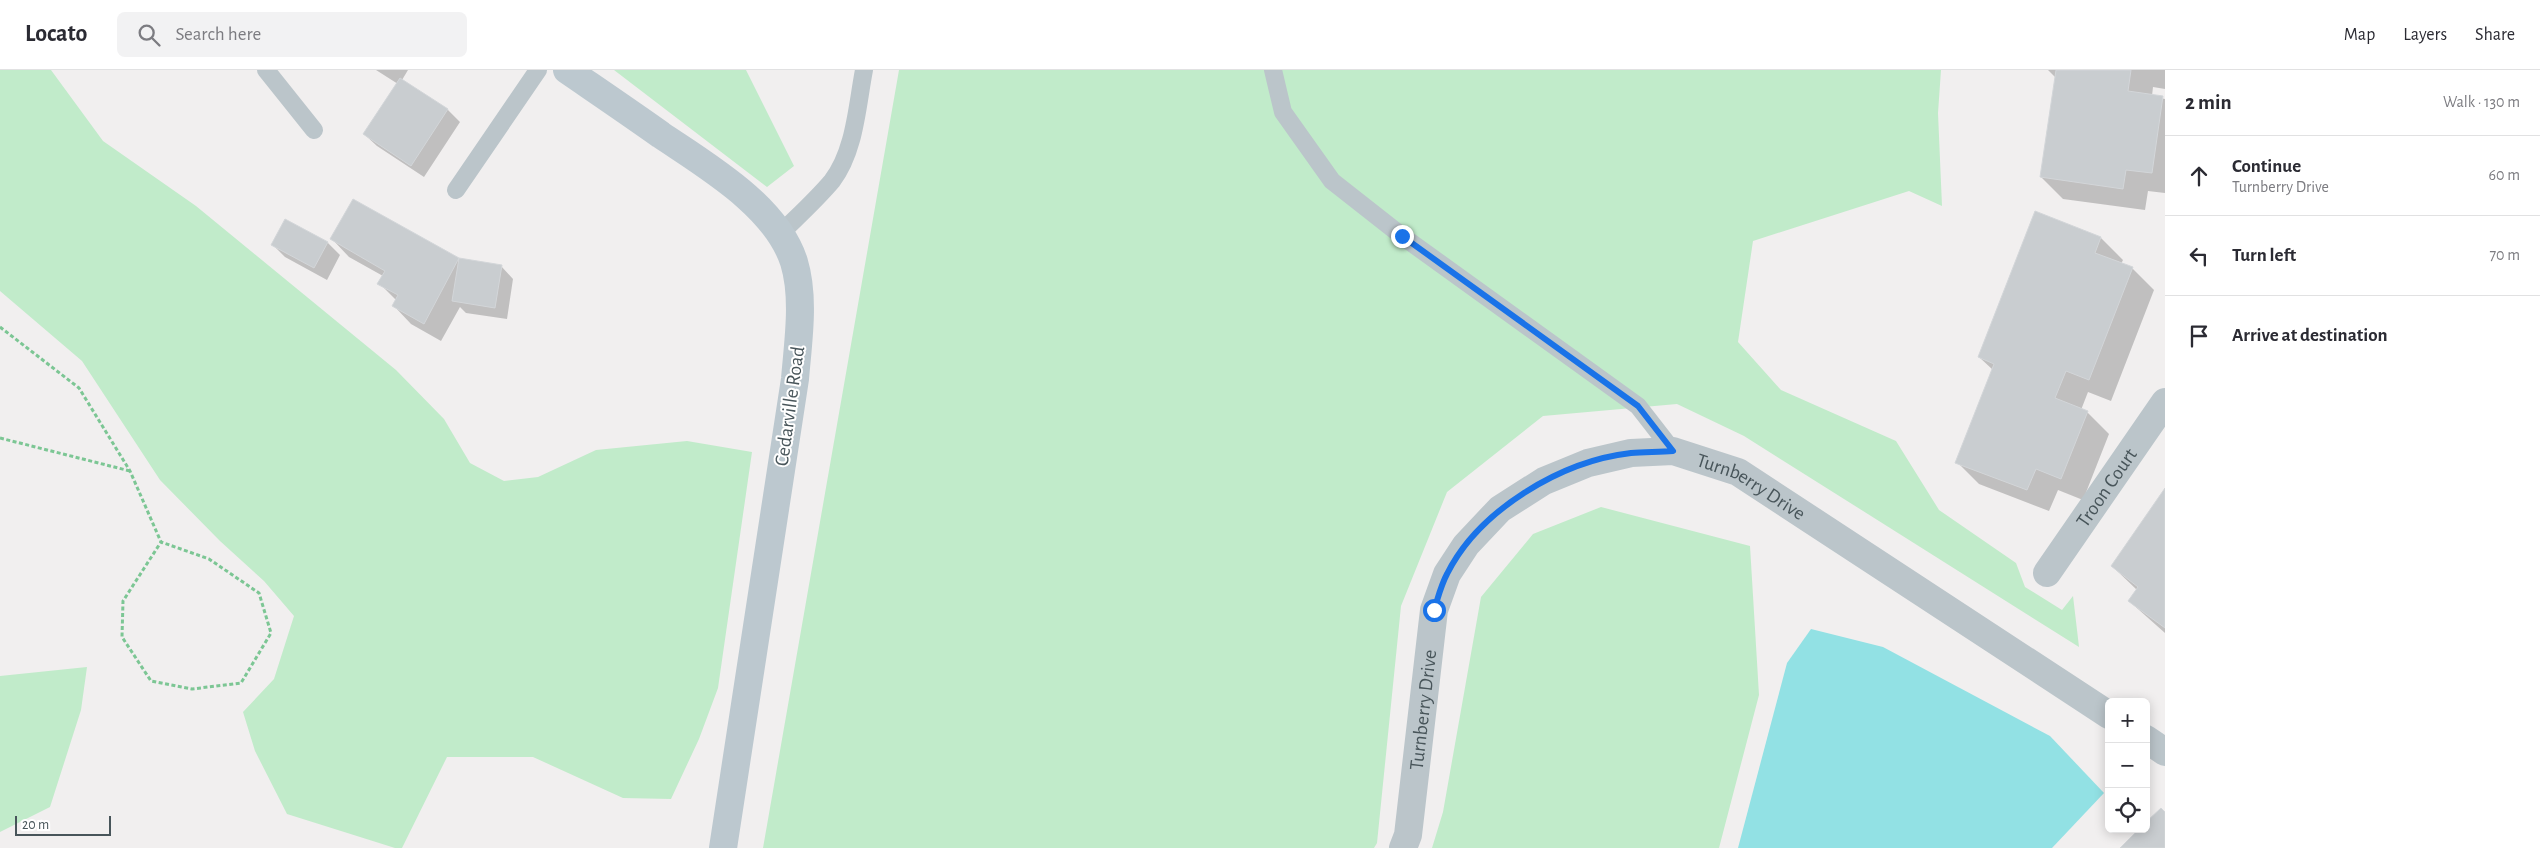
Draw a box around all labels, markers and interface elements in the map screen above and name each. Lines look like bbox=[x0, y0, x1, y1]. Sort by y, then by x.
search box bbox=[117, 12, 467, 57]
icon: search bbox=[135, 21, 163, 49]
text: Locato bbox=[25, 22, 87, 46]
text: Search here bbox=[175, 25, 261, 44]
text: Map bbox=[2344, 26, 2375, 44]
text: Layers bbox=[2403, 26, 2447, 44]
text: Share bbox=[2475, 26, 2515, 44]
text: 2 min bbox=[2185, 92, 2232, 113]
text: Walk · 130 m bbox=[2443, 94, 2520, 110]
text: Continue bbox=[2232, 157, 2301, 176]
icon: ahead bbox=[2185, 162, 2213, 190]
text: 60 m bbox=[2489, 167, 2520, 183]
text: Turnberry Drive bbox=[2232, 179, 2329, 195]
route end bbox=[1391, 225, 1414, 248]
icon: left bbox=[2185, 242, 2213, 270]
text: Turn left bbox=[2232, 246, 2296, 265]
text: 70 m bbox=[2489, 247, 2520, 263]
icon: arrive bbox=[2185, 322, 2213, 350]
text: Arrive at destination bbox=[2232, 326, 2388, 345]
street label: Cedarville Road bbox=[772, 345, 808, 467]
street label: Troon Court bbox=[2073, 444, 2141, 531]
street label: Turnberry Drive bbox=[1694, 450, 1809, 524]
route start bbox=[1423, 599, 1446, 622]
street label: Turnberry Drive bbox=[1407, 648, 1440, 771]
map controls bbox=[2105, 698, 2150, 833]
button: + bbox=[2105, 698, 2150, 743]
button: − bbox=[2105, 743, 2150, 788]
button: locate bbox=[2105, 788, 2150, 833]
scale bar bbox=[15, 813, 111, 836]
text: 20 m bbox=[22, 818, 49, 832]

